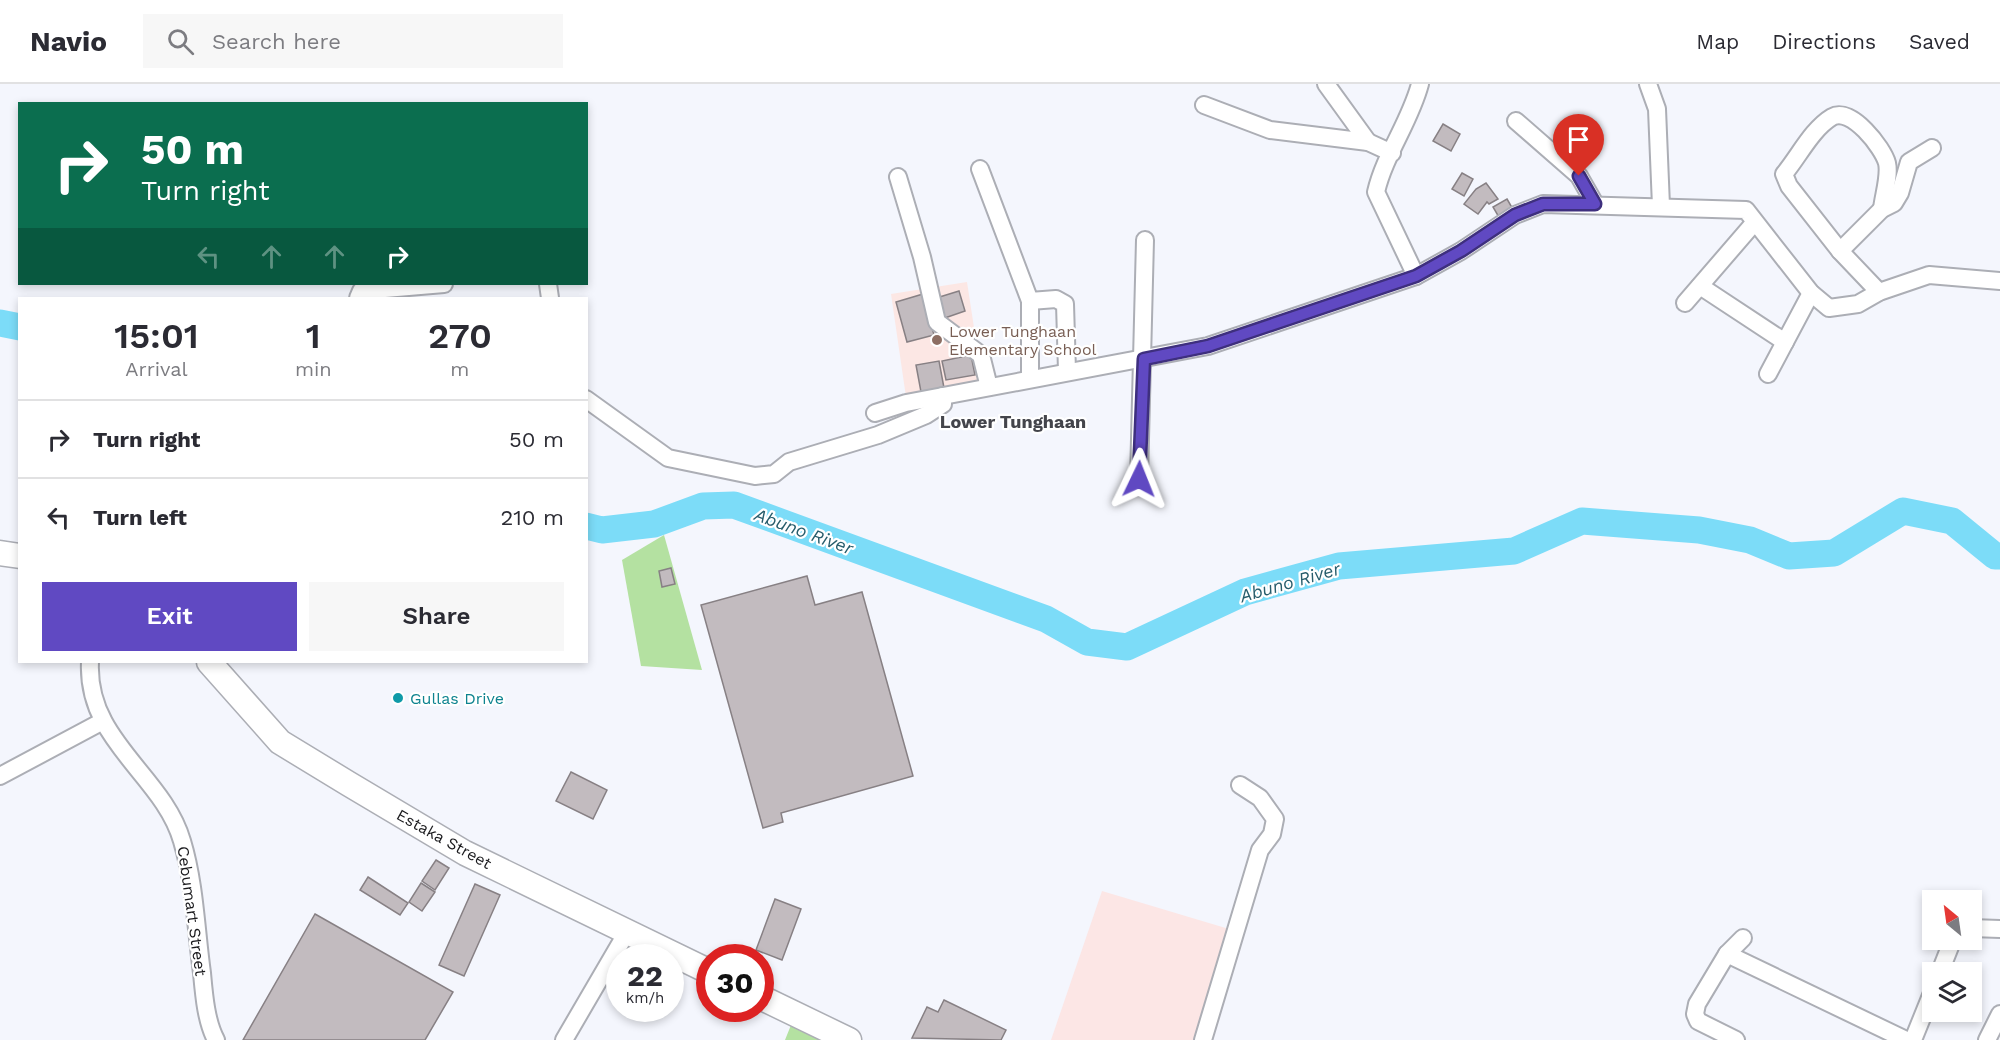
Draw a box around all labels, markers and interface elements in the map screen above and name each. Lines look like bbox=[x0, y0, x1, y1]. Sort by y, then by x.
search box bbox=[143, 14, 563, 68]
text: Navio bbox=[30, 25, 107, 58]
icon: search bbox=[164, 25, 197, 58]
text: Search here bbox=[212, 29, 341, 54]
text: Map bbox=[1696, 29, 1739, 54]
text: Directions bbox=[1772, 29, 1876, 54]
text: Saved bbox=[1909, 29, 1970, 54]
pin bbox=[1553, 114, 1604, 176]
icon: arrive bbox=[1562, 123, 1595, 156]
text: 50 m bbox=[141, 125, 244, 174]
icon: right bbox=[42, 126, 120, 204]
text: Turn right bbox=[141, 175, 270, 207]
icon: left bbox=[192, 240, 225, 273]
icon: ahead bbox=[255, 240, 288, 273]
icon: ahead bbox=[318, 240, 351, 273]
icon: right bbox=[381, 240, 414, 273]
text: 15:01 bbox=[114, 315, 199, 357]
text: 1 bbox=[306, 315, 321, 357]
text: 270 bbox=[428, 315, 492, 357]
place label: Lower Tunghaan Elementary School bbox=[949, 322, 1097, 359]
marker: Lower Tunghaan Elementary School bbox=[930, 333, 944, 347]
text: Arrival bbox=[125, 357, 188, 381]
text: min bbox=[295, 357, 332, 381]
text: m bbox=[450, 357, 469, 381]
district label: Lower Tunghaan bbox=[940, 411, 1086, 432]
icon: right bbox=[42, 423, 75, 456]
text: Turn right bbox=[93, 427, 200, 452]
text: 50 m bbox=[509, 427, 564, 452]
position arrow bbox=[1107, 447, 1171, 511]
icon: left bbox=[42, 501, 75, 534]
water label: Abuno River bbox=[751, 503, 857, 559]
text: Turn left bbox=[93, 505, 187, 530]
text: 210 m bbox=[500, 505, 564, 530]
water label: Abuno River bbox=[1236, 557, 1344, 607]
button: Exit bbox=[42, 582, 297, 651]
button: Share bbox=[309, 582, 564, 651]
place label: Gullas Drive bbox=[410, 689, 504, 708]
marker: Gullas Drive bbox=[391, 691, 405, 705]
street label: Estaka Street bbox=[393, 805, 495, 873]
street label: Cebumart Street bbox=[173, 845, 211, 977]
north arrow bbox=[1922, 890, 1982, 950]
map controls bbox=[1922, 890, 1982, 1022]
speed limit sign: 30 bbox=[696, 944, 774, 1022]
text: 22 bbox=[627, 958, 663, 993]
button: layers bbox=[1922, 962, 1982, 1022]
text: km/h bbox=[626, 989, 664, 1007]

